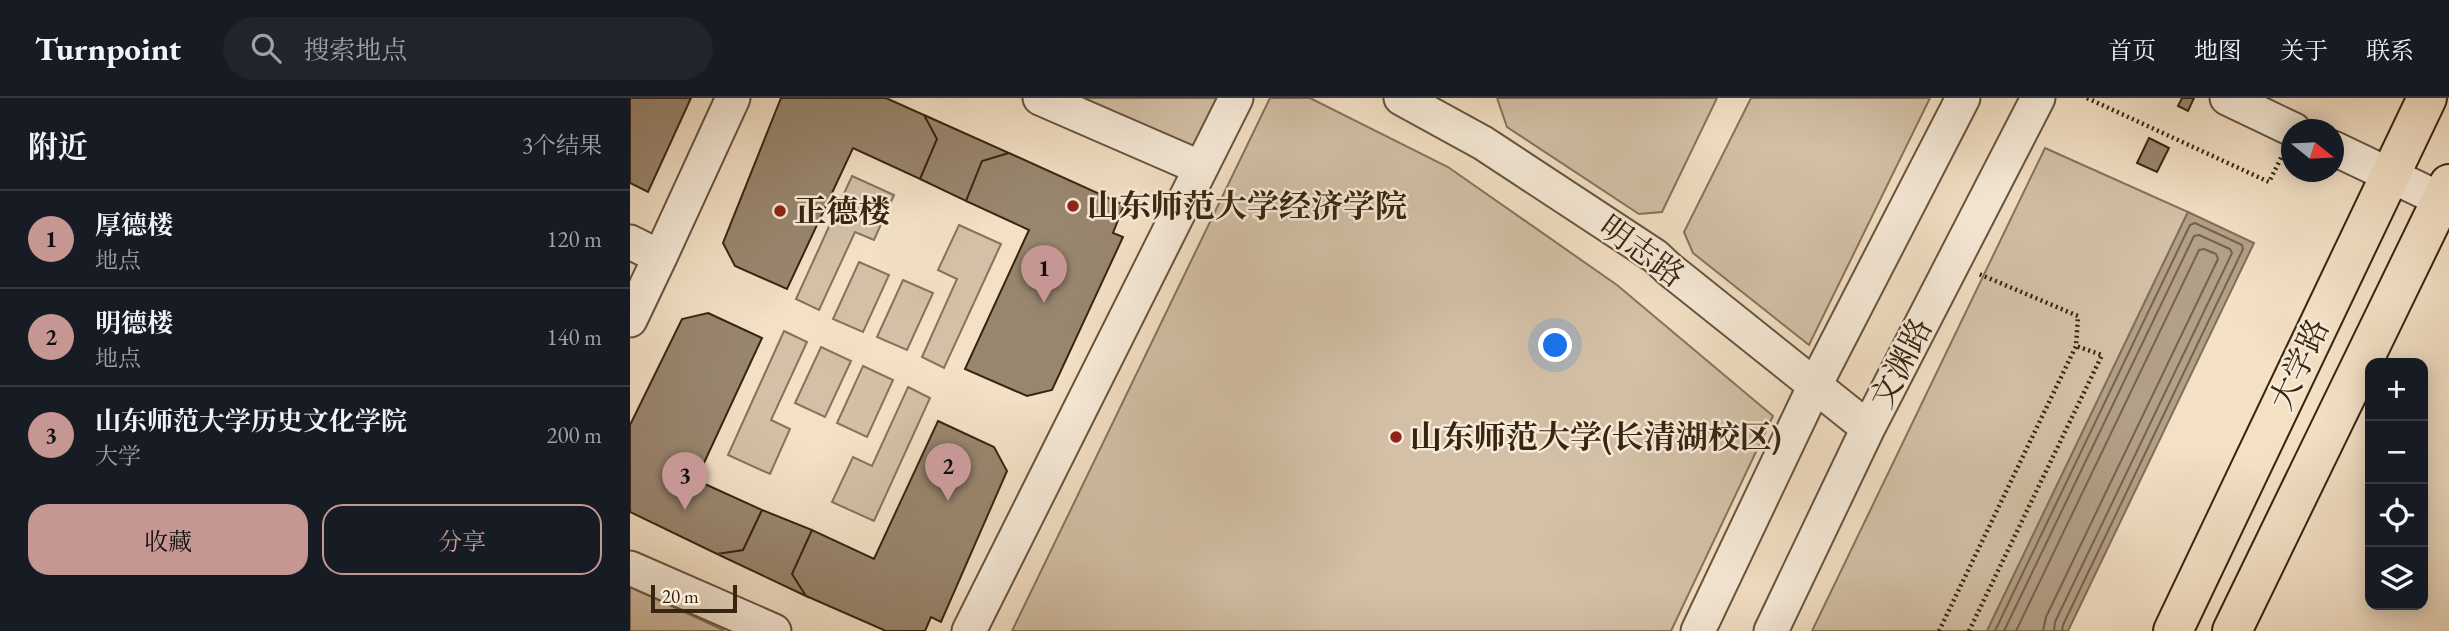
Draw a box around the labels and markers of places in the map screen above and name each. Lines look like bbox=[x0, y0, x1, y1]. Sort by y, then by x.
place label: 山东师范大学经济学院 bbox=[1087, 185, 1407, 227]
place label: 正德楼 bbox=[794, 190, 890, 232]
marker: 山东师范大学经济学院 bbox=[1065, 198, 1081, 214]
marker: 正德楼 bbox=[772, 203, 788, 219]
pin: 1 bbox=[1021, 245, 1067, 303]
place label: 山东师范大学(长清湖校区) bbox=[1410, 416, 1781, 458]
marker: 山东师范大学(长清湖校区) bbox=[1388, 429, 1404, 445]
pin: 2 bbox=[925, 443, 971, 501]
pin: 3 bbox=[662, 452, 708, 510]

